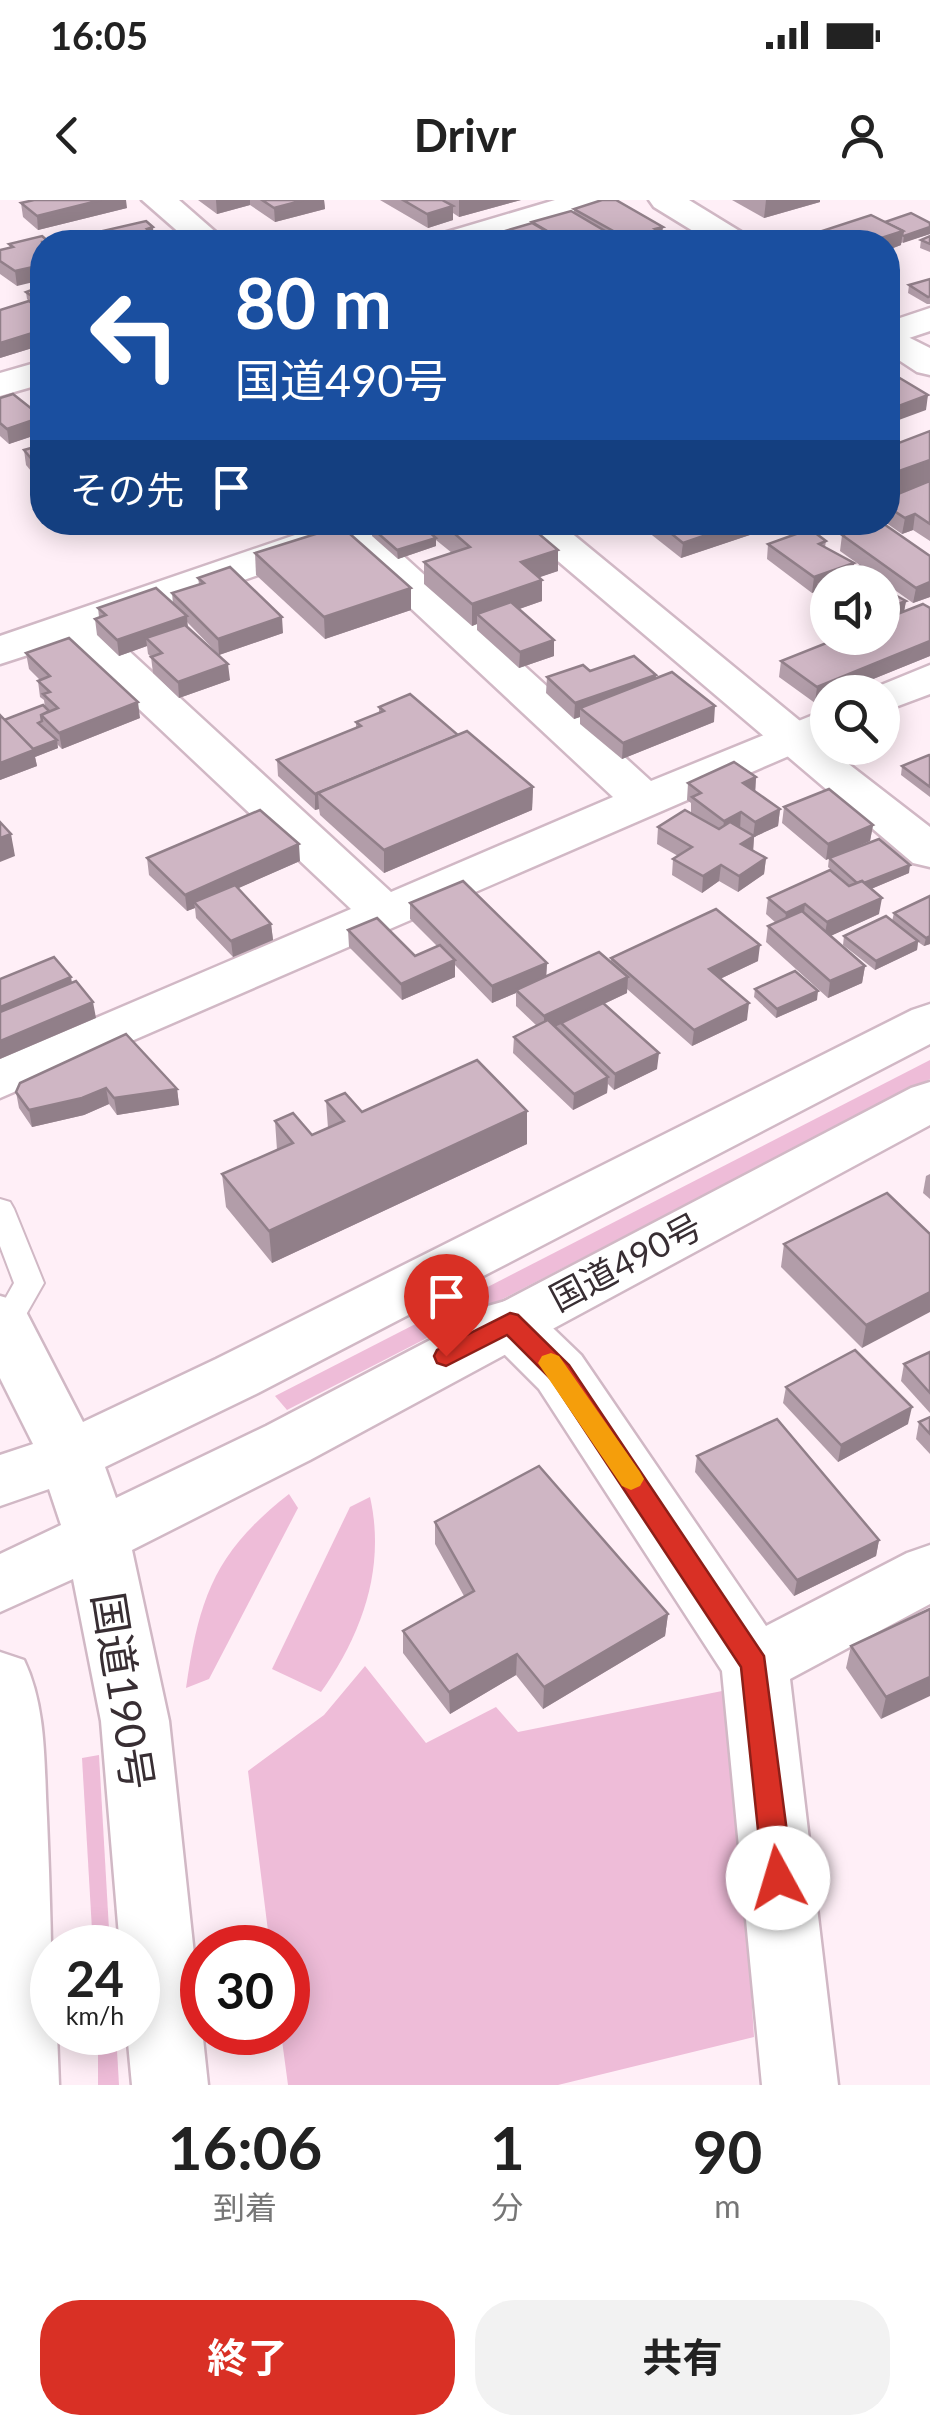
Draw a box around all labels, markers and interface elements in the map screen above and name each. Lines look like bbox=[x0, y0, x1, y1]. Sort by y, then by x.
text: 16:05 bbox=[50, 12, 148, 58]
icon: back bbox=[40, 108, 95, 163]
text: Drivr bbox=[414, 108, 516, 162]
icon: person bbox=[835, 108, 890, 163]
text: 80 m bbox=[235, 260, 392, 344]
icon: left bbox=[70, 270, 200, 400]
text: 国道490号 bbox=[235, 353, 448, 407]
icon: arrive bbox=[204, 460, 259, 515]
text: その先 bbox=[70, 466, 184, 512]
map controls bbox=[810, 565, 900, 765]
button: sound bbox=[810, 565, 900, 655]
button: search bbox=[810, 675, 900, 765]
street label: 国道490号 bbox=[542, 1204, 708, 1318]
pin bbox=[404, 1254, 489, 1357]
icon: arrive bbox=[419, 1269, 474, 1324]
street label: 国道190号 bbox=[84, 1589, 164, 1793]
position arrow bbox=[726, 1826, 830, 1930]
speed limit sign: 30 bbox=[180, 1925, 310, 2055]
text: 24 bbox=[66, 1948, 124, 2008]
text: km/h bbox=[66, 2000, 124, 2030]
text: 16:06 bbox=[168, 2111, 322, 2183]
text: 1 bbox=[490, 2111, 525, 2183]
text: 90 bbox=[693, 2115, 762, 2187]
text: m bbox=[714, 2186, 741, 2225]
text: 到着 bbox=[213, 2187, 277, 2226]
text: 分 bbox=[491, 2187, 524, 2226]
button: 終了 bbox=[40, 2300, 455, 2415]
button: 共有 bbox=[475, 2300, 890, 2415]

